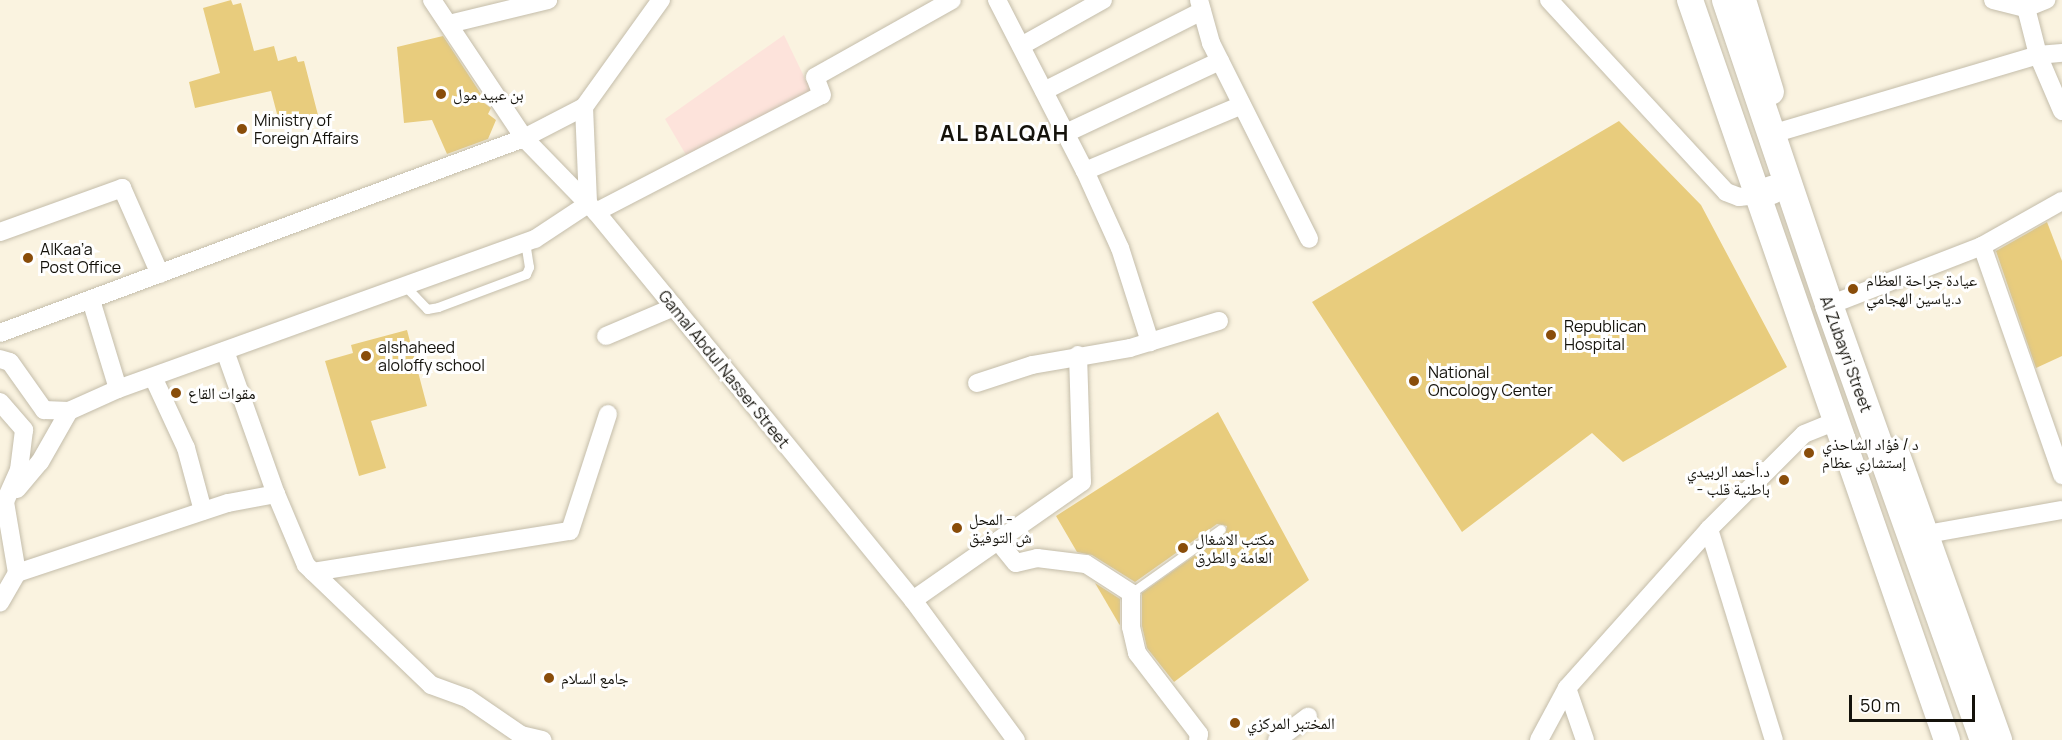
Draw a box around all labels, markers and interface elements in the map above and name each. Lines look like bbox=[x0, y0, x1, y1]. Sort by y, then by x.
place label: بن عبيد مول bbox=[453, 84, 524, 104]
marker: بن عبيد مول bbox=[434, 87, 448, 101]
place label: Ministry of Foreign Affairs bbox=[254, 110, 359, 148]
district label: AL BALQAH bbox=[940, 121, 1070, 147]
marker: Ministry of Foreign Affairs bbox=[235, 122, 249, 136]
place label: AlKaa’a Post Office bbox=[40, 239, 121, 277]
marker: AlKaa’a Post Office bbox=[21, 251, 35, 265]
place label: عيادة جراحة العظام د.ياسين الهجامي bbox=[1866, 270, 1977, 308]
marker: عيادة جراحة العظام د.ياسين الهجامي bbox=[1844, 280, 1862, 298]
street label: Gamal Abdul Nasser Street bbox=[655, 286, 793, 452]
street label: Al Zubayri Street bbox=[1816, 293, 1876, 415]
place label: Republican Hospital bbox=[1564, 316, 1646, 354]
marker: Republican Hospital bbox=[1542, 326, 1560, 344]
place label: alshaheed aloloffy school bbox=[378, 337, 485, 375]
marker: alshaheed aloloffy school bbox=[359, 349, 373, 363]
place label: National Oncology Center bbox=[1428, 362, 1553, 400]
marker: National Oncology Center bbox=[1405, 372, 1423, 390]
place label: مقوات القاع bbox=[188, 383, 255, 403]
marker: مقوات القاع bbox=[169, 386, 183, 400]
place label: د / فؤاد الشاحذي إستشاري عظام bbox=[1822, 434, 1919, 472]
marker: د / فؤاد الشاحذي إستشاري عظام bbox=[1800, 444, 1818, 462]
place label: د.أحمد الربيدي - باطنية قلب bbox=[1687, 461, 1770, 499]
marker: د.أحمد الربيدي - باطنية قلب bbox=[1775, 471, 1793, 489]
place label: المحل - ش التوفيق bbox=[969, 509, 1032, 547]
marker: المحل - ش التوفيق bbox=[950, 521, 964, 535]
place label: مكتب الاشغال العامة والطرق bbox=[1195, 529, 1274, 567]
marker: مكتب الاشغال العامة والطرق bbox=[1176, 541, 1190, 555]
place label: جامع السلام bbox=[561, 668, 629, 688]
marker: جامع السلام bbox=[542, 671, 556, 685]
scale bar bbox=[1852, 683, 1978, 721]
text: 50 m bbox=[1860, 693, 1900, 717]
place label: المختبر المركزي bbox=[1247, 713, 1335, 733]
marker: المختبر المركزي bbox=[1228, 716, 1242, 730]

